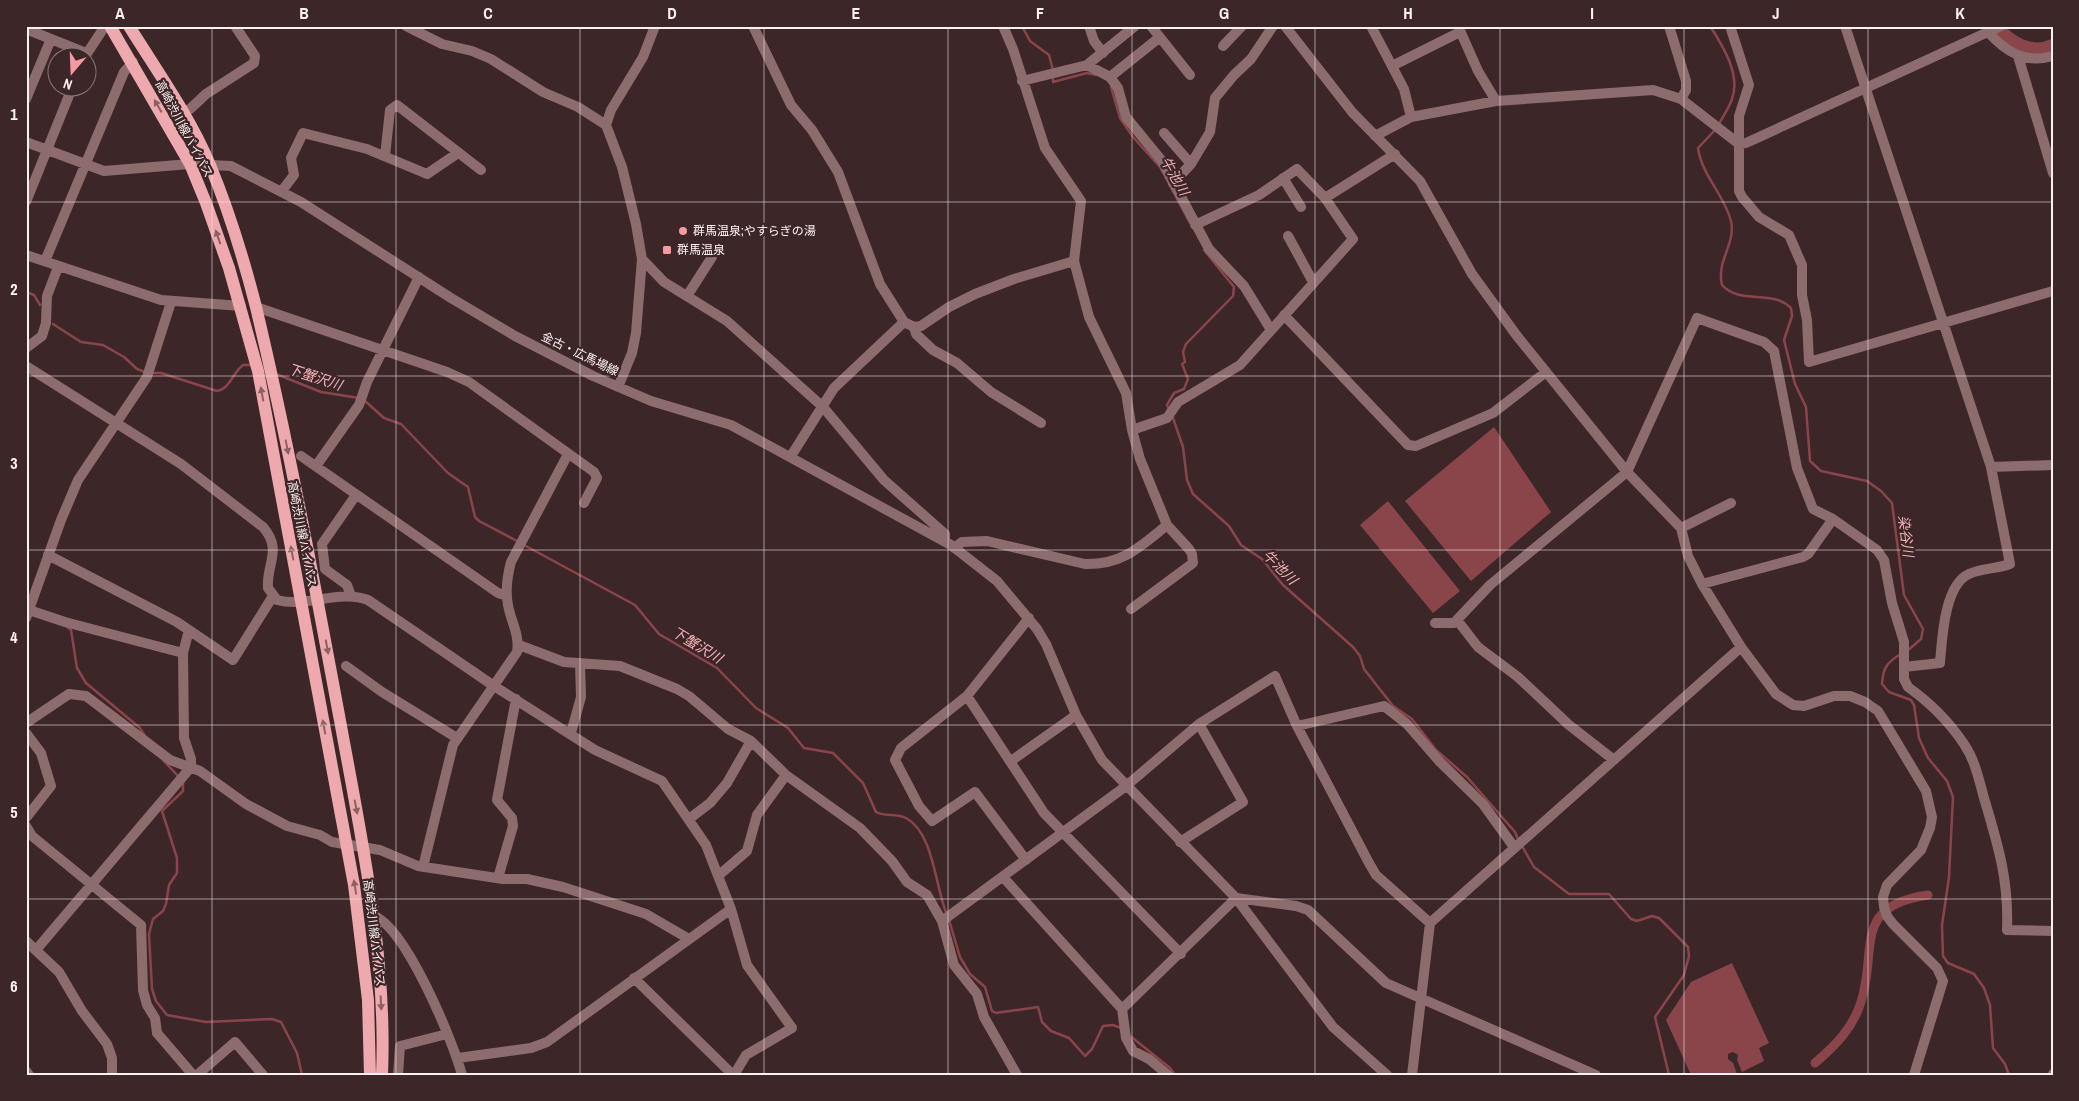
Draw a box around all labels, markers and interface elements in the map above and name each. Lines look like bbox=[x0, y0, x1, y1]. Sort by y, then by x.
text: A bbox=[115, 2, 125, 24]
text: B bbox=[299, 2, 309, 24]
text: C bbox=[483, 2, 493, 24]
text: D bbox=[667, 2, 677, 24]
text: E bbox=[852, 2, 861, 24]
text: F bbox=[1036, 2, 1044, 24]
text: G bbox=[1219, 2, 1229, 24]
text: H bbox=[1403, 2, 1413, 24]
text: I bbox=[1590, 2, 1594, 24]
text: J bbox=[1772, 2, 1780, 24]
text: K bbox=[1955, 2, 1965, 24]
north arrow bbox=[48, 48, 98, 98]
text: N bbox=[61, 74, 75, 94]
street label: 高崎渋川線バイパス bbox=[152, 78, 216, 180]
one-way arrow bbox=[153, 99, 162, 112]
text: 1 bbox=[10, 103, 18, 125]
water label: 牛池川 bbox=[1157, 153, 1194, 200]
place label: 群馬温泉;やすらぎの湯 bbox=[693, 223, 816, 239]
marker: 群馬温泉;やすらぎの湯 bbox=[677, 225, 689, 237]
one-way arrow bbox=[214, 230, 221, 245]
place label: 群馬温泉 bbox=[677, 242, 725, 258]
marker: 群馬温泉 bbox=[661, 244, 673, 256]
text: 2 bbox=[10, 278, 18, 300]
street label: 金古・広馬場線 bbox=[539, 328, 621, 380]
water label: 下蟹沢川 bbox=[286, 360, 346, 395]
one-way arrow bbox=[258, 385, 266, 401]
one-way arrow bbox=[283, 440, 291, 455]
text: 3 bbox=[10, 452, 18, 474]
street label: 高崎渋川線バイパス bbox=[284, 480, 320, 588]
water label: 染谷川 bbox=[1895, 514, 1918, 560]
one-way arrow bbox=[288, 546, 296, 561]
water label: 牛池川 bbox=[1259, 546, 1303, 590]
water label: 下蟹沢川 bbox=[668, 623, 727, 668]
text: 4 bbox=[10, 626, 18, 648]
one-way arrow bbox=[323, 640, 331, 656]
one-way arrow bbox=[320, 720, 328, 735]
one-way arrow bbox=[353, 800, 361, 816]
text: 5 bbox=[10, 801, 18, 823]
one-way arrow bbox=[350, 879, 358, 895]
street label: 高崎渋川線バイパス bbox=[359, 879, 389, 987]
text: 6 bbox=[10, 975, 18, 997]
one-way arrow bbox=[377, 995, 385, 1011]

